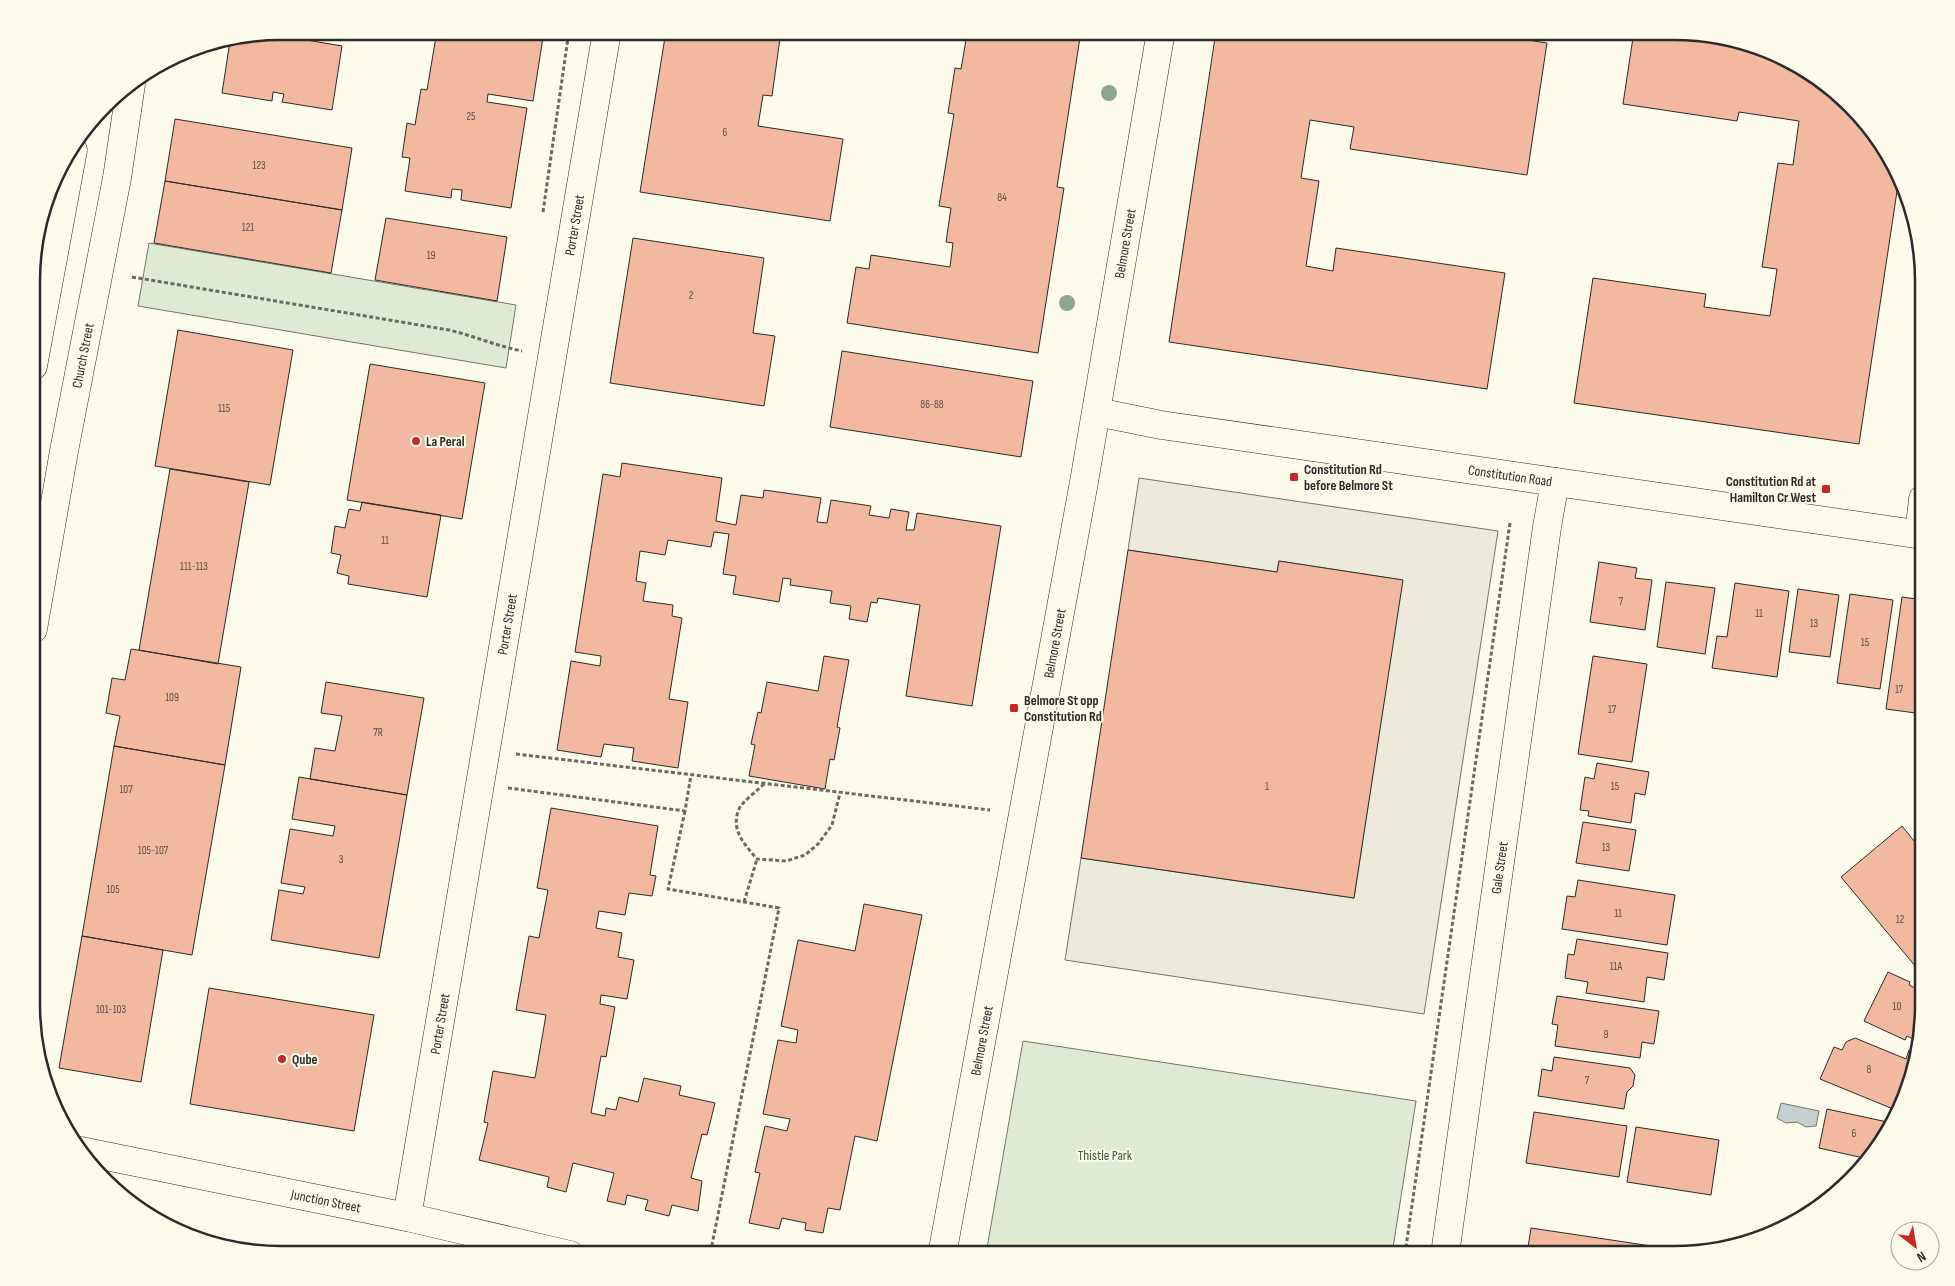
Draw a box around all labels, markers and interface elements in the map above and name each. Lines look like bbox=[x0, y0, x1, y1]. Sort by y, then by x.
house number: 25 bbox=[467, 110, 475, 123]
house number: 6 bbox=[723, 126, 728, 139]
house number: 123 bbox=[252, 159, 266, 172]
house number: 84 bbox=[997, 191, 1007, 204]
street label: Porter Street bbox=[561, 193, 588, 257]
street label: Belmore Street bbox=[1111, 207, 1140, 280]
house number: 121 bbox=[242, 221, 254, 234]
house number: 19 bbox=[427, 249, 435, 262]
house number: 2 bbox=[689, 289, 694, 302]
street label: Church Street bbox=[68, 322, 98, 390]
house number: 86-88 bbox=[920, 398, 944, 411]
house number: 115 bbox=[218, 402, 230, 415]
place label: La Peral bbox=[426, 433, 465, 450]
marker: La Peral bbox=[410, 435, 422, 447]
place label: Constitution Rd before Belmore St bbox=[1304, 461, 1393, 494]
street label: Constitution Road bbox=[1467, 461, 1553, 490]
marker: Constitution Rd before Belmore St bbox=[1288, 471, 1300, 483]
place label: Constitution Rd at Hamilton Cr West bbox=[1726, 473, 1816, 506]
marker: Constitution Rd at Hamilton Cr West bbox=[1820, 483, 1832, 495]
house number: 11 bbox=[381, 534, 389, 547]
house number: 111-113 bbox=[180, 560, 208, 573]
street label: Porter Street bbox=[494, 593, 521, 656]
house number: 7 bbox=[1619, 595, 1624, 608]
street label: Belmore Street bbox=[1040, 607, 1070, 680]
house number: 11 bbox=[1755, 607, 1763, 620]
house number: 13 bbox=[1810, 617, 1819, 630]
house number: 15 bbox=[1861, 636, 1869, 649]
house number: 17 bbox=[1895, 683, 1904, 696]
house number: 109 bbox=[165, 691, 179, 704]
place label: Belmore St opp Constitution Rd bbox=[1024, 692, 1102, 725]
marker: Belmore St opp Constitution Rd bbox=[1008, 702, 1020, 714]
house number: 17 bbox=[1608, 703, 1617, 716]
house number: 7R bbox=[373, 726, 383, 739]
house number: 1 bbox=[1265, 780, 1269, 793]
house number: 15 bbox=[1611, 780, 1619, 793]
house number: 107 bbox=[119, 783, 133, 796]
street label: Gale Street bbox=[1488, 841, 1512, 895]
house number: 13 bbox=[1602, 841, 1611, 854]
house number: 105-107 bbox=[138, 844, 169, 857]
house number: 3 bbox=[339, 853, 344, 866]
house number: 105 bbox=[106, 883, 120, 896]
house number: 11 bbox=[1614, 907, 1622, 920]
house number: 12 bbox=[1896, 913, 1905, 926]
house number: 11A bbox=[1610, 960, 1623, 973]
street label: Porter Street bbox=[427, 992, 454, 1056]
house number: 10 bbox=[1893, 1000, 1901, 1013]
house number: 101-103 bbox=[96, 1003, 126, 1016]
street label: Belmore Street bbox=[967, 1004, 997, 1077]
house number: 9 bbox=[1604, 1028, 1609, 1041]
place label: Qube bbox=[292, 1051, 317, 1068]
marker: Qube bbox=[276, 1053, 288, 1065]
house number: 8 bbox=[1867, 1063, 1872, 1076]
house number: 7 bbox=[1585, 1074, 1590, 1087]
house number: 6 bbox=[1852, 1127, 1857, 1140]
park label: Thistle Park bbox=[1078, 1147, 1133, 1164]
street label: Junction Street bbox=[289, 1186, 362, 1216]
north arrow bbox=[1890, 1221, 1940, 1271]
text: N bbox=[1914, 1248, 1929, 1266]

